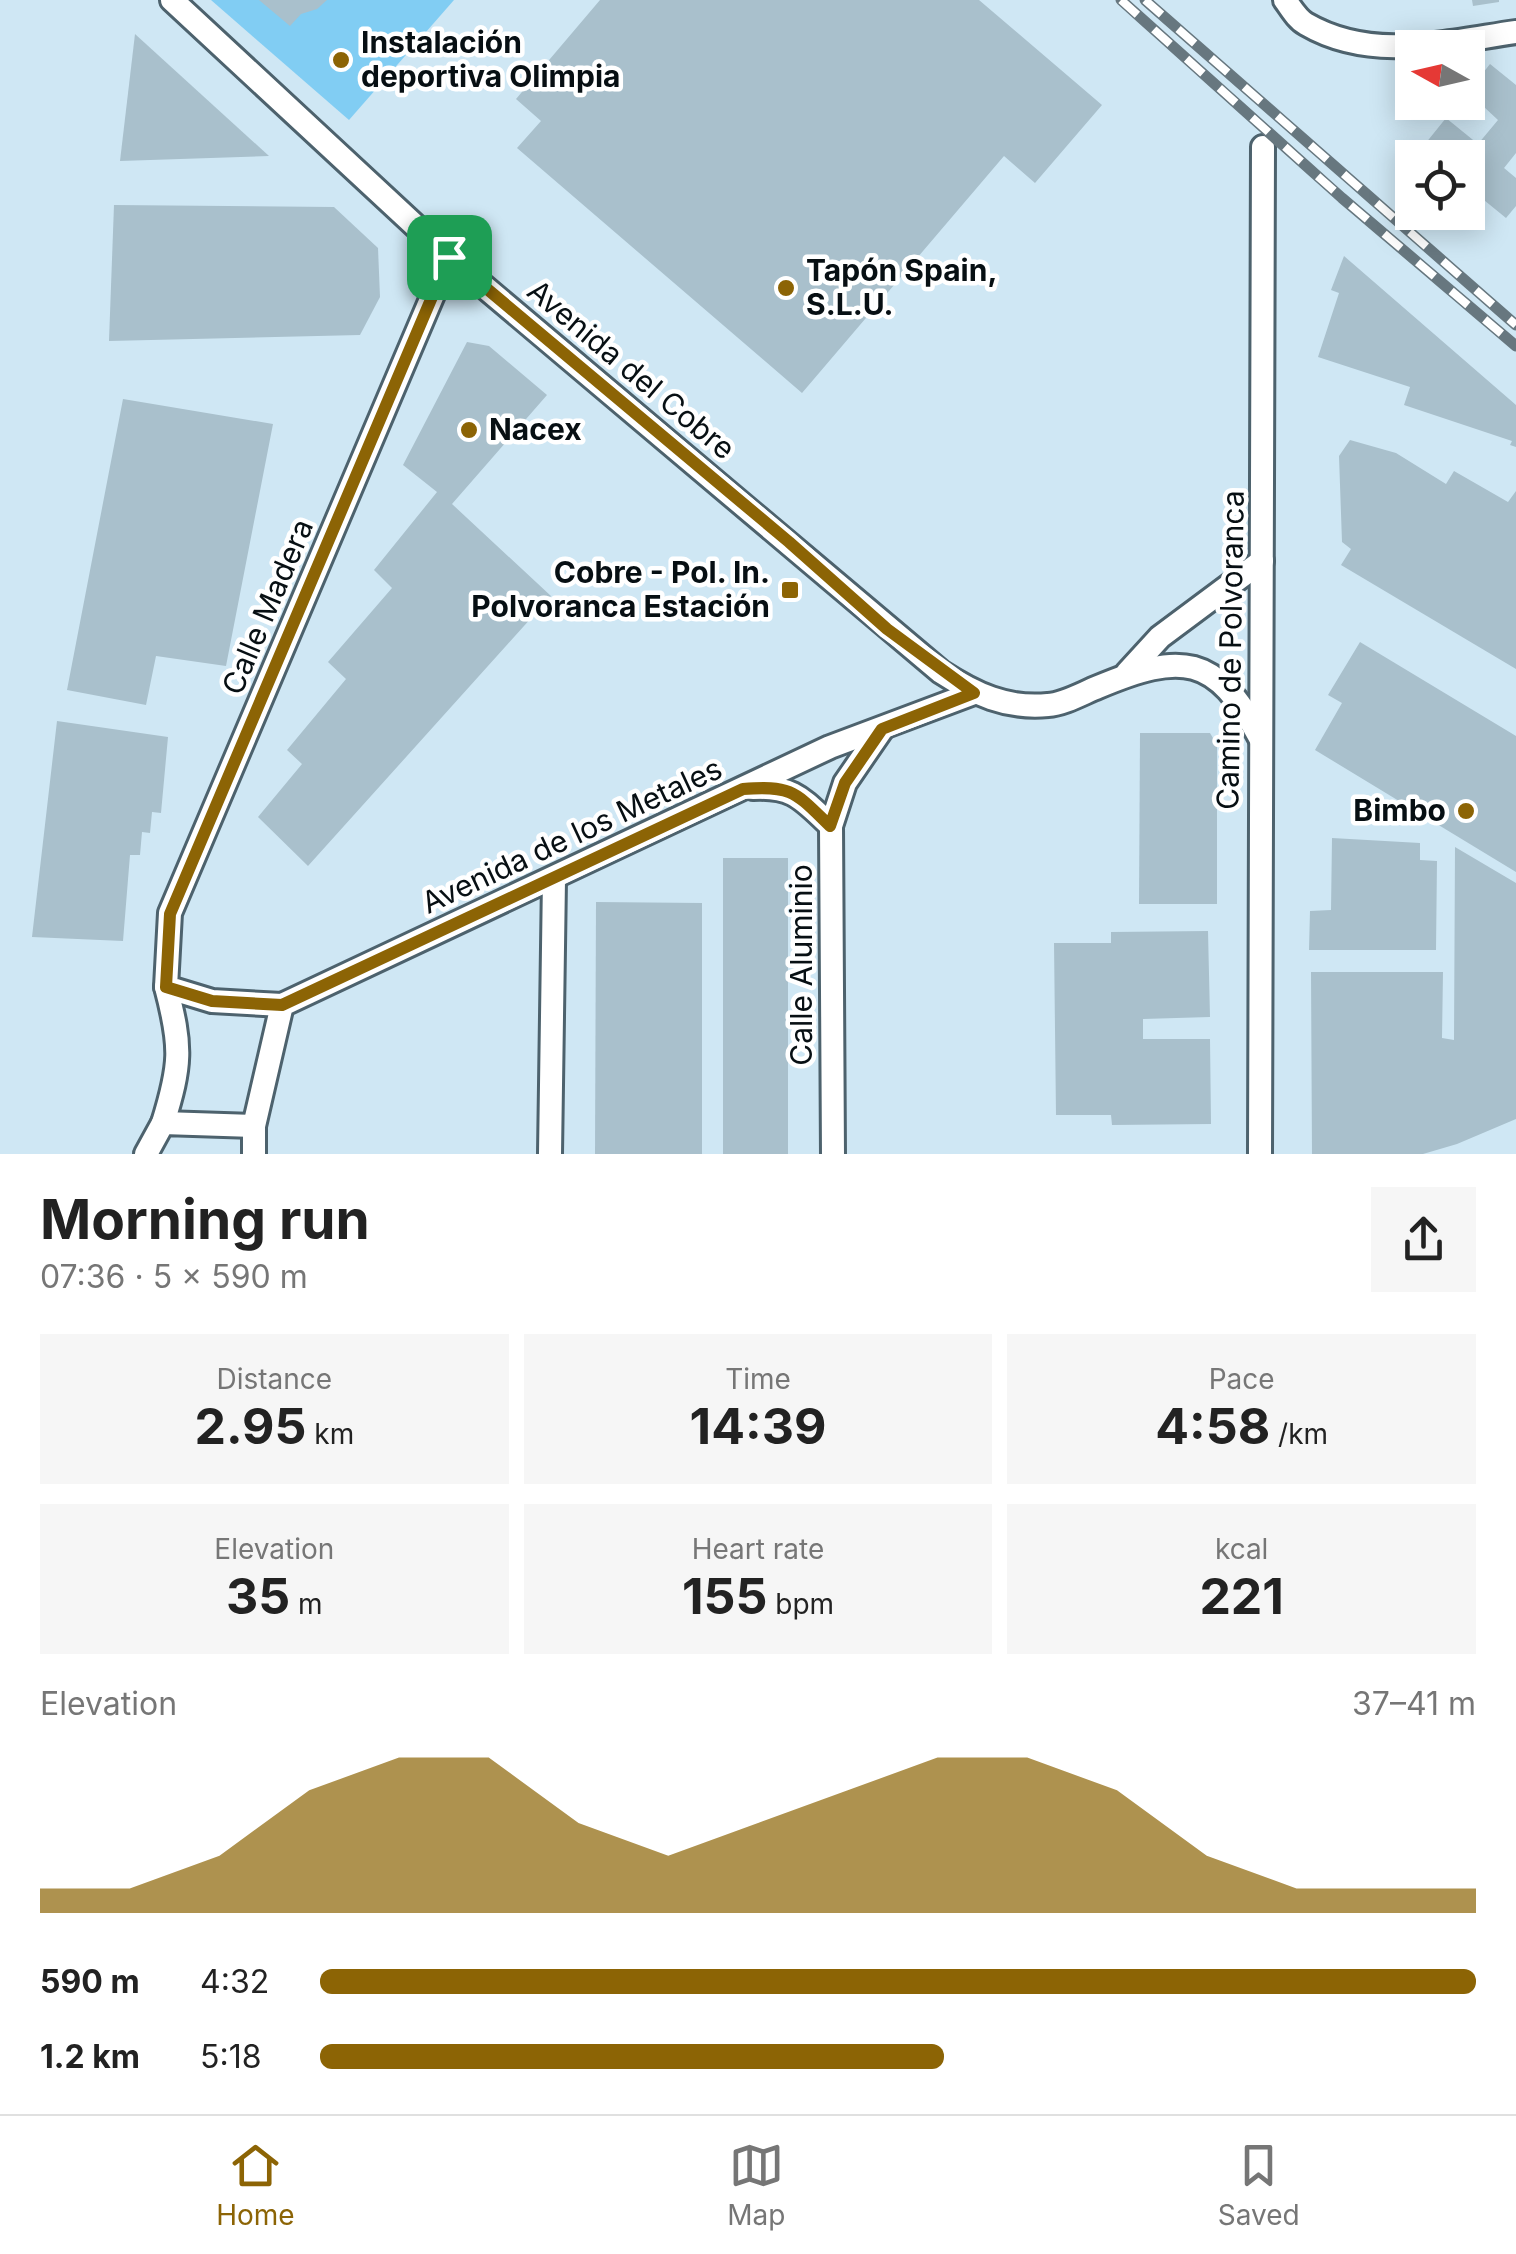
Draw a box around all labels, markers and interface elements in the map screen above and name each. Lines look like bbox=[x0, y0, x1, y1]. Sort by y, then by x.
place label: Instalación deportiva Olimpia bbox=[361, 24, 620, 94]
north arrow bbox=[1395, 30, 1485, 120]
map controls bbox=[1395, 30, 1485, 230]
marker: Instalación deportiva Olimpia bbox=[330, 49, 352, 71]
button: locate bbox=[1395, 140, 1485, 230]
pin bbox=[407, 215, 492, 300]
icon: arrive bbox=[422, 230, 477, 285]
place label: Tapón Spain, S.L.U. bbox=[806, 252, 997, 322]
street label: Avenida del Cobre bbox=[521, 272, 742, 466]
marker: Tapón Spain, S.L.U. bbox=[775, 277, 797, 299]
place label: Nacex bbox=[489, 411, 582, 447]
marker: Nacex bbox=[458, 419, 480, 441]
street label: Camino de Polvoranca bbox=[1209, 490, 1251, 810]
street label: Calle Madera bbox=[214, 513, 320, 700]
place label: Cobre - Pol. In. Polvoranca Estación bbox=[471, 554, 770, 624]
marker: Cobre - Pol. In. Polvoranca Estación bbox=[779, 579, 801, 601]
street label: Avenida de los Metales bbox=[416, 750, 727, 920]
place label: Bimbo bbox=[1353, 792, 1446, 828]
marker: Bimbo bbox=[1455, 800, 1477, 822]
street label: Calle Aluminio bbox=[783, 864, 819, 1066]
text: Morning run bbox=[40, 1186, 370, 1252]
button: share bbox=[1371, 1187, 1476, 1292]
text: 07:36 · 5 × 590 m bbox=[40, 1257, 308, 1296]
text: Distance bbox=[217, 1362, 332, 1396]
text: Time bbox=[725, 1362, 791, 1396]
text: Pace bbox=[1209, 1362, 1275, 1396]
text: 2.95 bbox=[194, 1396, 306, 1456]
text: 14:39 bbox=[690, 1396, 826, 1456]
text: 4:58 bbox=[1155, 1396, 1270, 1456]
text: km bbox=[306, 1417, 354, 1451]
text: /km bbox=[1270, 1417, 1328, 1451]
text: Elevation bbox=[214, 1532, 334, 1566]
text: Heart rate bbox=[692, 1532, 824, 1566]
text: kcal bbox=[1215, 1532, 1268, 1566]
text: 35 bbox=[226, 1566, 290, 1626]
text: 155 bbox=[682, 1566, 767, 1626]
text: 221 bbox=[1199, 1566, 1284, 1626]
text: m bbox=[290, 1587, 323, 1621]
text: bpm bbox=[767, 1587, 834, 1621]
text: Elevation bbox=[40, 1684, 177, 1723]
text: 37–41 m bbox=[1352, 1684, 1476, 1723]
text: 590 m bbox=[40, 1962, 140, 2001]
text: 4:32 bbox=[200, 1962, 269, 2001]
text: 1.2 km bbox=[40, 2037, 140, 2076]
text: 5:18 bbox=[200, 2037, 261, 2076]
tab: Home bbox=[216, 2138, 295, 2232]
tab: Map bbox=[727, 2138, 785, 2232]
tab: Saved bbox=[1218, 2138, 1300, 2232]

